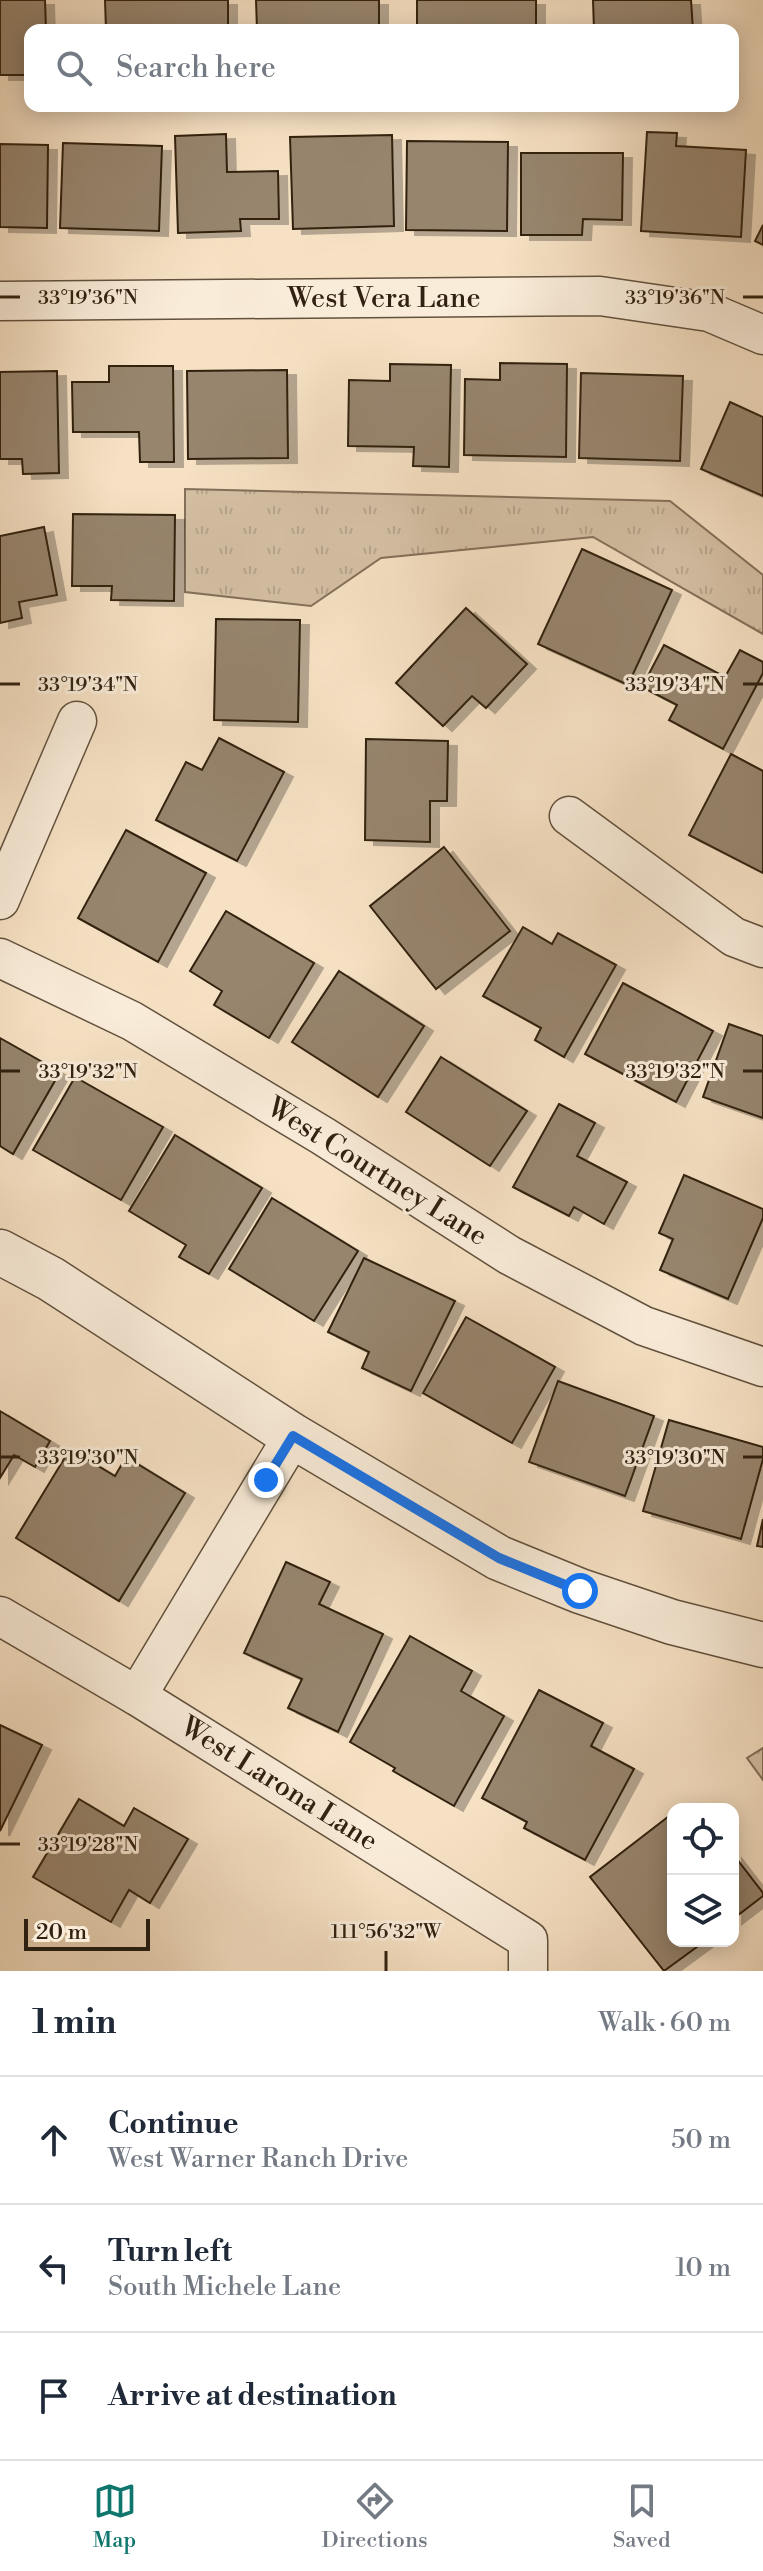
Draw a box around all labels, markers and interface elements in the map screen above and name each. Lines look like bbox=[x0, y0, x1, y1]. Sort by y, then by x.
search box bbox=[24, 24, 739, 112]
icon: search bbox=[52, 46, 96, 90]
text: Search here bbox=[116, 49, 276, 87]
street label: West Vera Lane bbox=[286, 281, 481, 316]
text: 33°19'36"N bbox=[38, 286, 138, 311]
text: 33°19'36"N bbox=[625, 286, 725, 311]
text: 33°19'34"N bbox=[38, 673, 138, 698]
text: 33°19'34"N bbox=[625, 673, 725, 698]
text: 33°19'32"N bbox=[38, 1060, 138, 1085]
text: 33°19'32"N bbox=[625, 1060, 725, 1085]
street label: West Courtney Lane bbox=[259, 1090, 494, 1254]
text: 33°19'30"N bbox=[38, 1446, 139, 1471]
text: 33°19'30"N bbox=[625, 1446, 726, 1471]
route end bbox=[248, 1462, 284, 1498]
route start bbox=[562, 1573, 598, 1609]
street label: West Larona Lane bbox=[173, 1709, 384, 1859]
map controls bbox=[667, 1803, 739, 1947]
button: locate bbox=[667, 1803, 739, 1875]
text: 33°19'28"N bbox=[38, 1833, 138, 1858]
button: layers bbox=[667, 1875, 739, 1947]
scale bar bbox=[24, 1915, 150, 1951]
text: 20 m bbox=[36, 1919, 87, 1946]
text: 111°56'32"W bbox=[331, 1920, 442, 1945]
text: 1 min bbox=[32, 2002, 116, 2044]
text: Walk · 60 m bbox=[599, 2007, 731, 2039]
text: Continue bbox=[108, 2105, 239, 2143]
icon: ahead bbox=[32, 2118, 76, 2162]
text: 50 m bbox=[671, 2124, 731, 2156]
text: West Warner Ranch Drive bbox=[108, 2143, 408, 2175]
text: Turn left bbox=[108, 2233, 232, 2271]
icon: left bbox=[32, 2246, 76, 2290]
text: 10 m bbox=[675, 2252, 731, 2284]
text: South Michele Lane bbox=[108, 2271, 341, 2303]
icon: arrive bbox=[32, 2374, 76, 2418]
text: Arrive at destination bbox=[108, 2377, 397, 2415]
tab: Map bbox=[93, 2479, 137, 2554]
tab: Directions bbox=[322, 2479, 428, 2554]
tab: Saved bbox=[613, 2479, 670, 2554]

